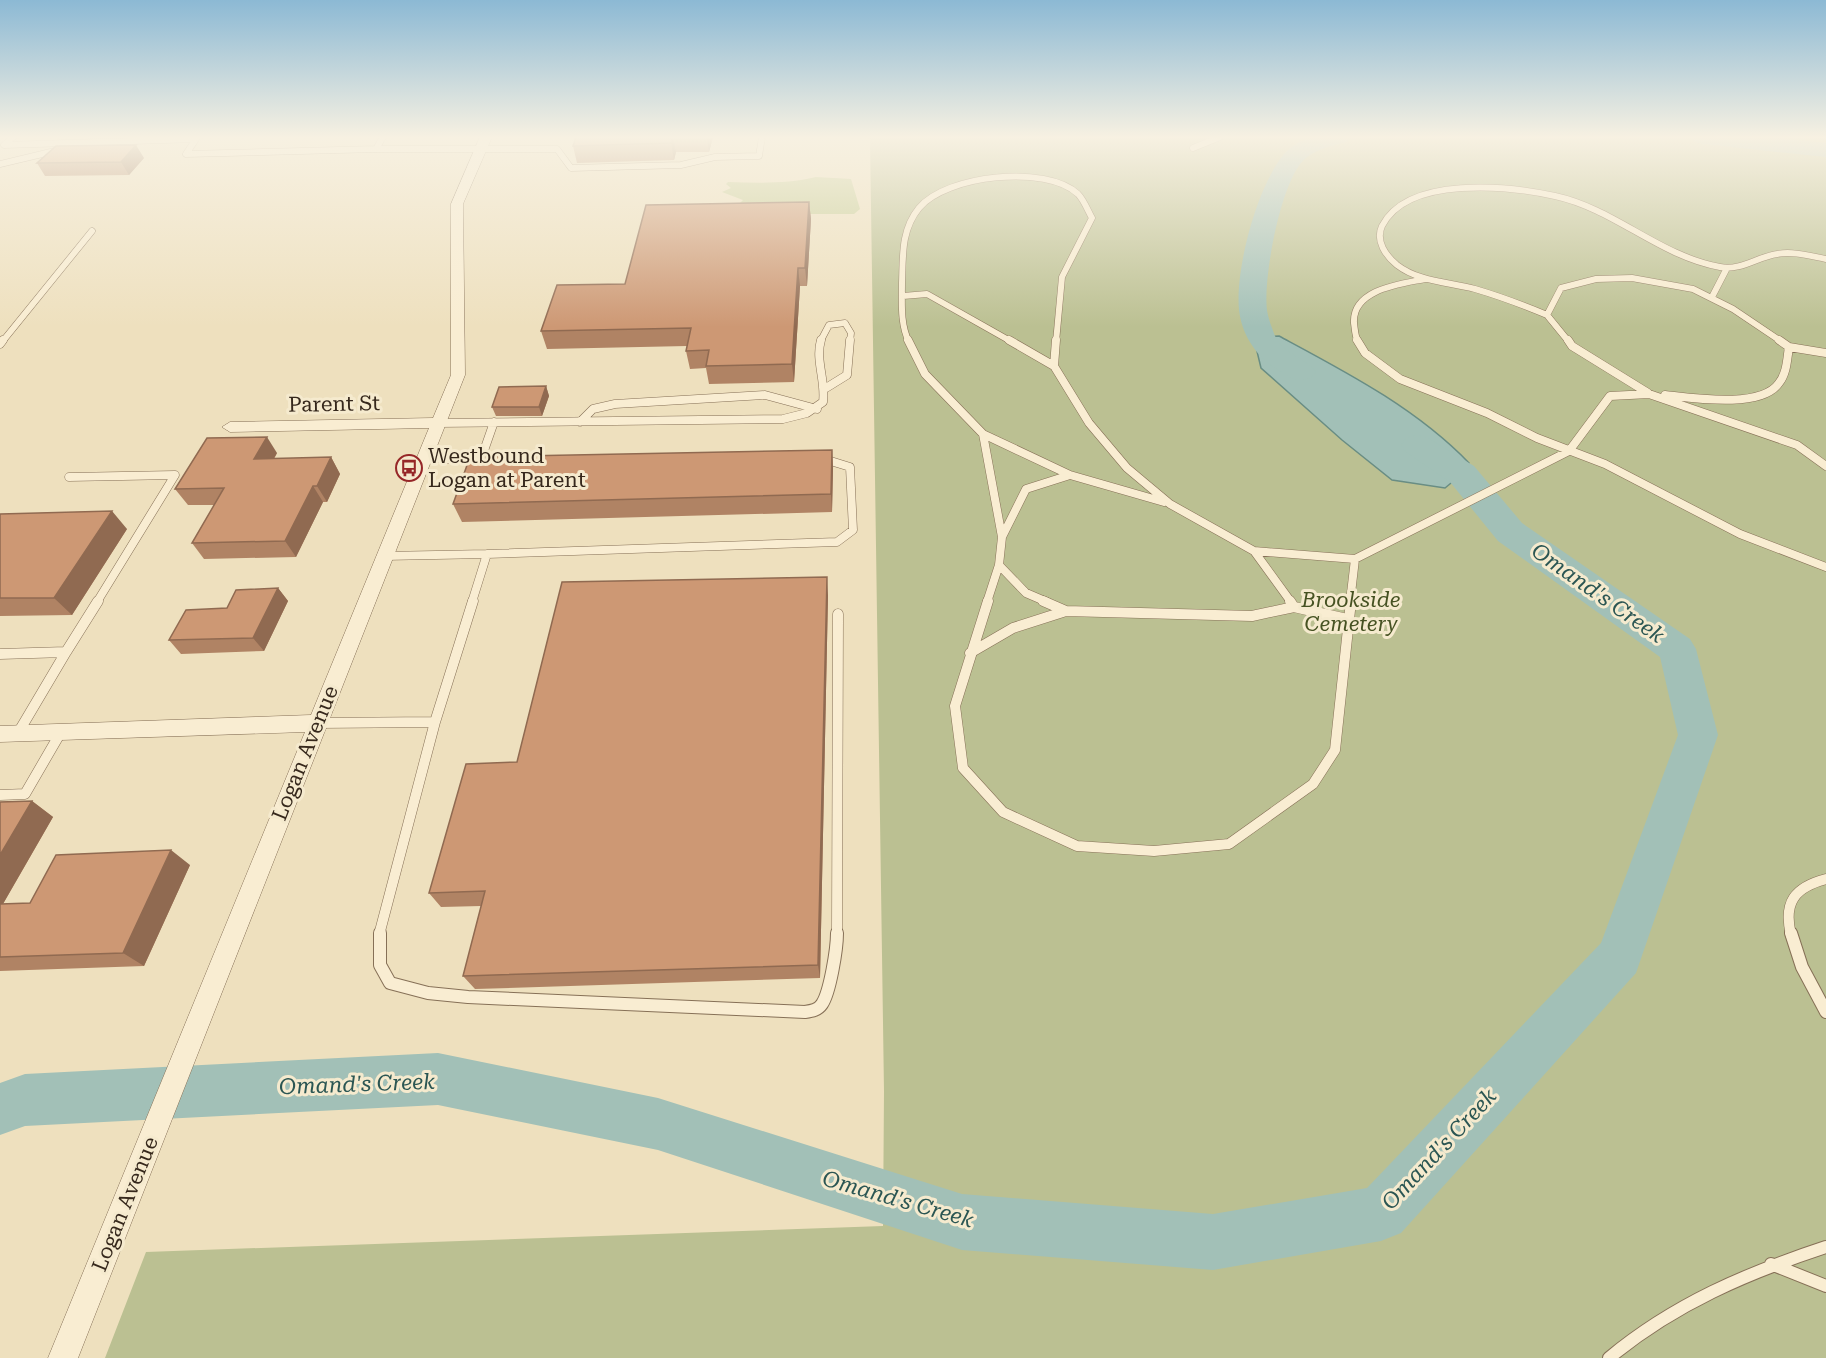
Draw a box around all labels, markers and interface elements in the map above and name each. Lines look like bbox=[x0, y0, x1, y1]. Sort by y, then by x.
street label: Parent St bbox=[288, 391, 380, 417]
place label: Westbound Logan at Parent bbox=[428, 444, 586, 492]
bus stop icon: Westbound Logan at Parent bbox=[394, 453, 424, 483]
water label: Omand's Creek bbox=[1527, 538, 1669, 648]
park label: Brookside Cemetery bbox=[1301, 588, 1400, 636]
street label: Logan Avenue bbox=[267, 682, 343, 824]
water label: Omand's Creek bbox=[279, 1069, 436, 1099]
water label: Omand's Creek bbox=[1377, 1083, 1501, 1215]
street label: Logan Avenue bbox=[87, 1133, 163, 1275]
water label: Omand's Creek bbox=[820, 1165, 977, 1233]

